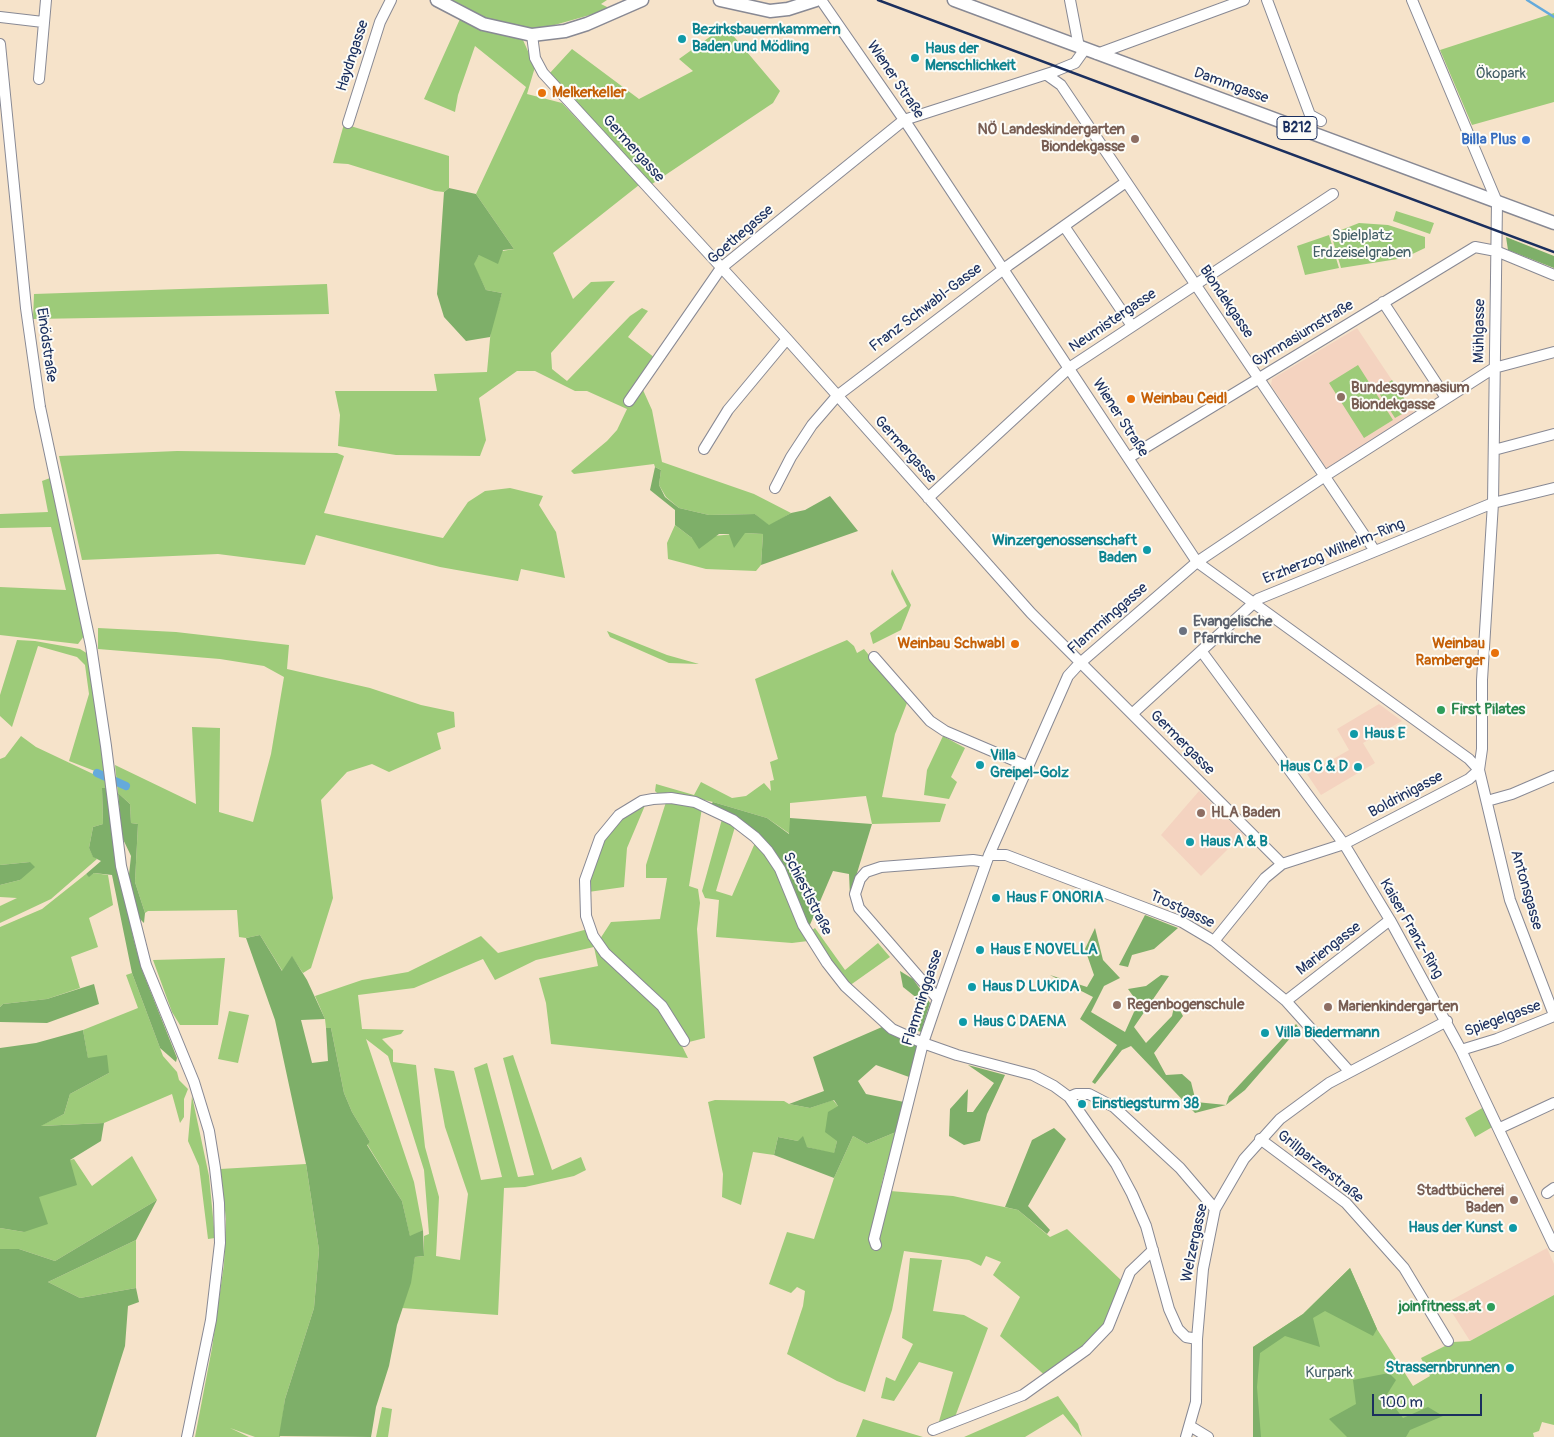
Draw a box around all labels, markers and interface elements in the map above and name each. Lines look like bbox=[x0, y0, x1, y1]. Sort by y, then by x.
street label: Haydngasse bbox=[333, 18, 373, 94]
place label: Bezirksbauernkammern Baden und Mödling bbox=[692, 21, 841, 56]
marker: Bezirksbauernkammern Baden und Mödling bbox=[676, 33, 688, 45]
street label: Wiener Straße bbox=[862, 38, 928, 122]
place label: Haus der Menschlichkeit bbox=[925, 40, 1016, 75]
marker: Haus der Menschlichkeit bbox=[909, 52, 921, 64]
street label: Dammgasse bbox=[1191, 64, 1271, 108]
park label: Ökopark bbox=[1476, 65, 1526, 83]
place label: Melkerkeller bbox=[552, 84, 626, 102]
marker: Melkerkeller bbox=[536, 87, 548, 99]
street label: Germergasse bbox=[598, 112, 668, 186]
road number: B212 bbox=[1277, 116, 1317, 140]
place label: NÖ Landeskindergarten Biondekgasse bbox=[977, 121, 1125, 156]
place label: Billa Plus bbox=[1461, 131, 1516, 149]
marker: NÖ Landeskindergarten Biondekgasse bbox=[1129, 133, 1141, 145]
marker: Billa Plus bbox=[1520, 134, 1532, 146]
street label: Goethegasse bbox=[704, 202, 778, 268]
park label: Spielplatz Erdzeiselgraben bbox=[1313, 227, 1411, 262]
street label: Franz Schwabl-Gasse bbox=[866, 260, 986, 356]
street label: Biondekgasse bbox=[1195, 262, 1257, 342]
street label: Neumistergasse bbox=[1066, 285, 1160, 357]
street label: Gymnasiumstraße bbox=[1249, 297, 1357, 371]
street label: Mühlgasse bbox=[1470, 299, 1490, 363]
street label: Einödstraße bbox=[32, 307, 60, 383]
street label: Wiener Straße bbox=[1088, 375, 1152, 461]
place label: Bundesgymnasium Biondekgasse bbox=[1351, 379, 1470, 414]
place label: Weinbau Ceidl bbox=[1141, 390, 1227, 408]
marker: Bundesgymnasium Biondekgasse bbox=[1335, 391, 1347, 403]
marker: Weinbau Ceidl bbox=[1125, 393, 1137, 405]
street label: Germergasse bbox=[870, 413, 940, 487]
street label: Erzherzog Wilhelm-Ring bbox=[1260, 515, 1408, 589]
place label: Winzergenossenschaft Baden bbox=[992, 532, 1137, 567]
marker: Winzergenossenschaft Baden bbox=[1141, 544, 1153, 556]
street label: Flamminggasse bbox=[1064, 579, 1152, 659]
place label: Evangelische Pfarrkirche bbox=[1193, 613, 1272, 648]
marker: Evangelische Pfarrkirche bbox=[1177, 625, 1189, 637]
place label: Weinbau Schwabl bbox=[898, 635, 1005, 653]
place label: Weinbau Ramberger bbox=[1416, 635, 1485, 670]
marker: Weinbau Schwabl bbox=[1009, 638, 1021, 650]
marker: Weinbau Ramberger bbox=[1489, 647, 1501, 659]
place label: First Pilates bbox=[1451, 701, 1525, 719]
marker: First Pilates bbox=[1435, 704, 1447, 716]
street label: Germergasse bbox=[1146, 707, 1218, 779]
place label: Haus E bbox=[1364, 725, 1405, 743]
marker: Haus E bbox=[1348, 728, 1360, 740]
place label: Villa Greipel-Golz bbox=[990, 747, 1069, 782]
place label: Haus C & D bbox=[1280, 758, 1348, 776]
marker: Villa Greipel-Golz bbox=[974, 759, 986, 771]
marker: Haus C & D bbox=[1352, 761, 1364, 773]
street label: Boldrinigasse bbox=[1366, 768, 1446, 822]
place label: HLA Baden bbox=[1211, 804, 1280, 822]
marker: HLA Baden bbox=[1195, 807, 1207, 819]
place label: Haus A & B bbox=[1200, 833, 1268, 851]
marker: Haus A & B bbox=[1184, 836, 1196, 848]
street label: Antonsgasse bbox=[1506, 848, 1546, 932]
street label: Schiestlstraße bbox=[778, 850, 836, 938]
street label: Kaiser Franz-Ring bbox=[1375, 876, 1447, 982]
street label: Trostgasse bbox=[1147, 887, 1217, 933]
place label: Haus F ONORIA bbox=[1006, 889, 1104, 907]
marker: Haus F ONORIA bbox=[990, 892, 1002, 904]
street label: Mariengasse bbox=[1293, 918, 1365, 980]
place label: Haus E NOVELLA bbox=[990, 941, 1098, 959]
marker: Haus E NOVELLA bbox=[974, 944, 986, 956]
street label: Flamminggasse bbox=[899, 948, 947, 1048]
place label: Haus D LUKIDA bbox=[982, 978, 1079, 996]
marker: Haus D LUKIDA bbox=[966, 981, 978, 993]
place label: Regenbogenschule bbox=[1127, 996, 1244, 1014]
street label: Spiegelgasse bbox=[1462, 997, 1544, 1041]
place label: Marienkindergarten bbox=[1338, 998, 1458, 1016]
marker: Regenbogenschule bbox=[1111, 999, 1123, 1011]
marker: Marienkindergarten bbox=[1322, 1001, 1334, 1013]
place label: Haus C DAENA bbox=[973, 1013, 1066, 1031]
marker: Haus C DAENA bbox=[957, 1016, 969, 1028]
place label: Villa Biedermann bbox=[1275, 1024, 1380, 1042]
marker: Villa Biedermann bbox=[1259, 1027, 1271, 1039]
place label: Einstiegsturm 38 bbox=[1092, 1095, 1199, 1113]
marker: Einstiegsturm 38 bbox=[1076, 1098, 1088, 1110]
street label: Grillparzerstraße bbox=[1273, 1127, 1367, 1207]
place label: Stadtbücherei Baden bbox=[1417, 1182, 1504, 1217]
marker: Stadtbücherei Baden bbox=[1508, 1194, 1520, 1206]
street label: Welzergasse bbox=[1178, 1202, 1212, 1284]
place label: Haus der Kunst bbox=[1408, 1219, 1503, 1237]
marker: Haus der Kunst bbox=[1507, 1222, 1519, 1234]
place label: joinfitness.at bbox=[1399, 1298, 1481, 1316]
marker: joinfitness.at bbox=[1485, 1301, 1497, 1313]
place label: Strassernbrunnen bbox=[1385, 1359, 1500, 1377]
marker: Strassernbrunnen bbox=[1504, 1362, 1516, 1374]
park label: Kurpark bbox=[1305, 1364, 1353, 1382]
scale bar bbox=[1374, 1384, 1484, 1416]
text: 100 m bbox=[1380, 1393, 1423, 1412]

